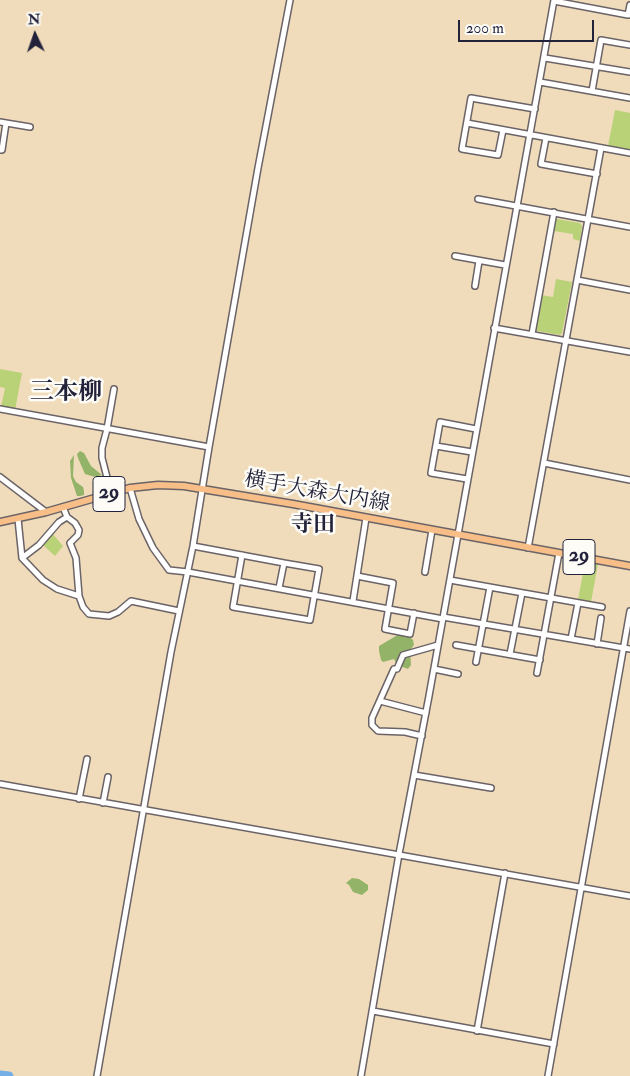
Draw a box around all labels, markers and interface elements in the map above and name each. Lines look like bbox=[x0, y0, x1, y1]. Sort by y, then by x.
north arrow bbox=[10, 10, 60, 60]
scale bar bbox=[460, 10, 596, 42]
text: N bbox=[27, 11, 41, 28]
text: 200 m bbox=[466, 19, 504, 38]
district label: 三本柳 bbox=[30, 380, 102, 408]
street label: 横手大森大内線 bbox=[242, 468, 392, 518]
road number: 29 bbox=[93, 476, 125, 512]
district label: 寺田 bbox=[291, 513, 335, 539]
road number: 29 bbox=[563, 540, 595, 574]

